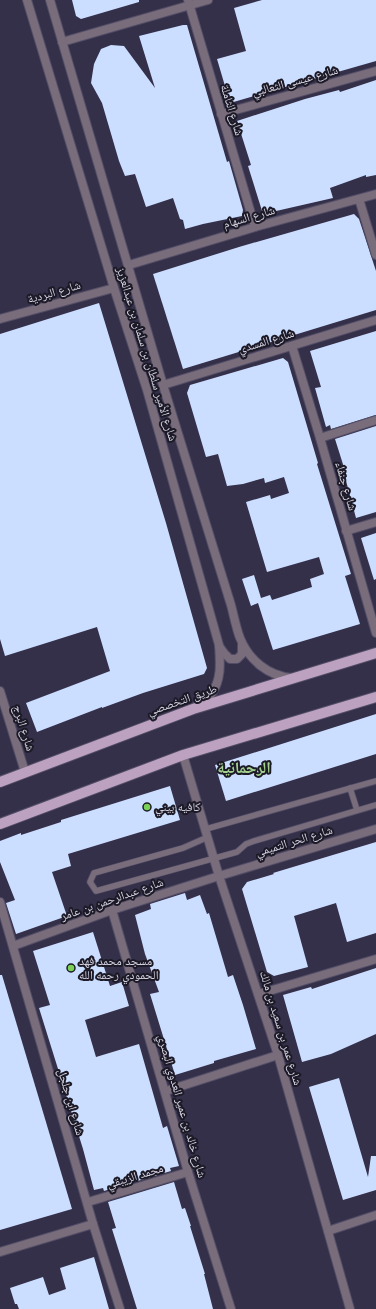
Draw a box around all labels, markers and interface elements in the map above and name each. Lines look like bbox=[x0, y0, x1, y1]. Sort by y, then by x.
street label: شارع عيسى الثعالبي bbox=[250, 62, 340, 102]
street label: شارع الثاملة bbox=[217, 82, 247, 138]
street label: شارع السهام bbox=[221, 202, 277, 232]
street label: شارع الأمير سلطان بن سلمان بن عبدالعزيز bbox=[113, 264, 181, 443]
street label: شارع البردية bbox=[26, 277, 82, 307]
street label: شارع المسدي bbox=[236, 325, 297, 359]
street label: شارع جنفاء bbox=[331, 460, 361, 512]
street label: طريق التخصصي bbox=[145, 681, 220, 721]
street label: شارع البرج bbox=[9, 703, 39, 753]
district label: الرحمانية bbox=[217, 757, 271, 777]
place label: كافيه بيني bbox=[155, 799, 201, 817]
marker: كافيه بيني bbox=[142, 802, 152, 812]
street label: شارع الحر التميمي bbox=[253, 822, 335, 862]
street label: شارع عبدالرحمن بن عامر bbox=[57, 874, 166, 924]
place label: مسجد محمد فهد الحمودي رحمه الله bbox=[79, 953, 159, 985]
marker: مسجد محمد فهد الحمودي رحمه الله bbox=[66, 963, 76, 973]
street label: شارع عمر بن سعيد بن مالك bbox=[256, 969, 306, 1087]
street label: شارع خالد بن عمير العدوي البصري bbox=[152, 1032, 210, 1180]
street label: شارع ابن جلجل bbox=[54, 1067, 88, 1137]
street label: محمد الزيبقي bbox=[105, 1160, 166, 1194]

